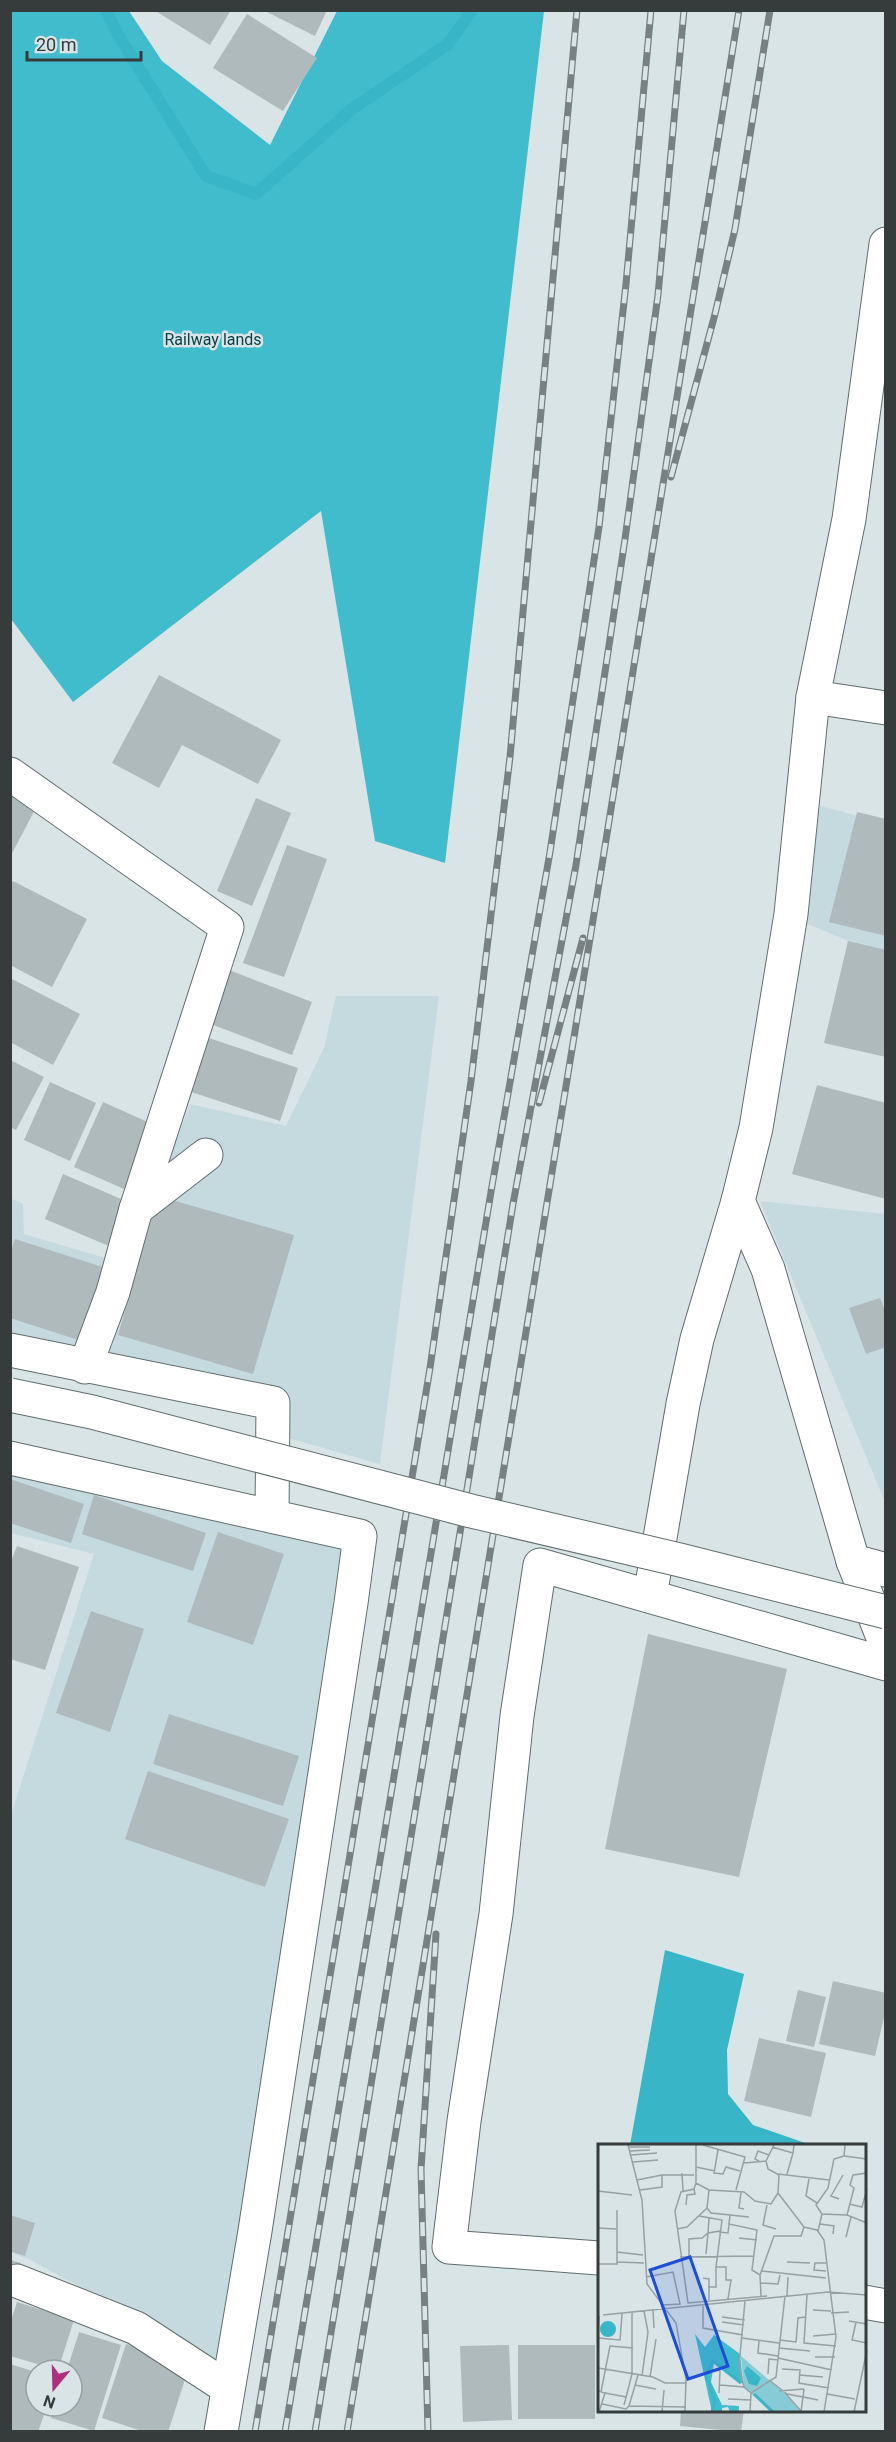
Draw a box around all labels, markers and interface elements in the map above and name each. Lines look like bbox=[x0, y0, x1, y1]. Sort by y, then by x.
scale bar bbox=[27, 24, 141, 62]
text: 20 m bbox=[36, 34, 76, 55]
park label: Railway lands bbox=[164, 330, 262, 349]
inset map bbox=[598, 2144, 866, 2412]
north arrow bbox=[24, 2358, 84, 2418]
text: N bbox=[41, 2391, 58, 2413]

